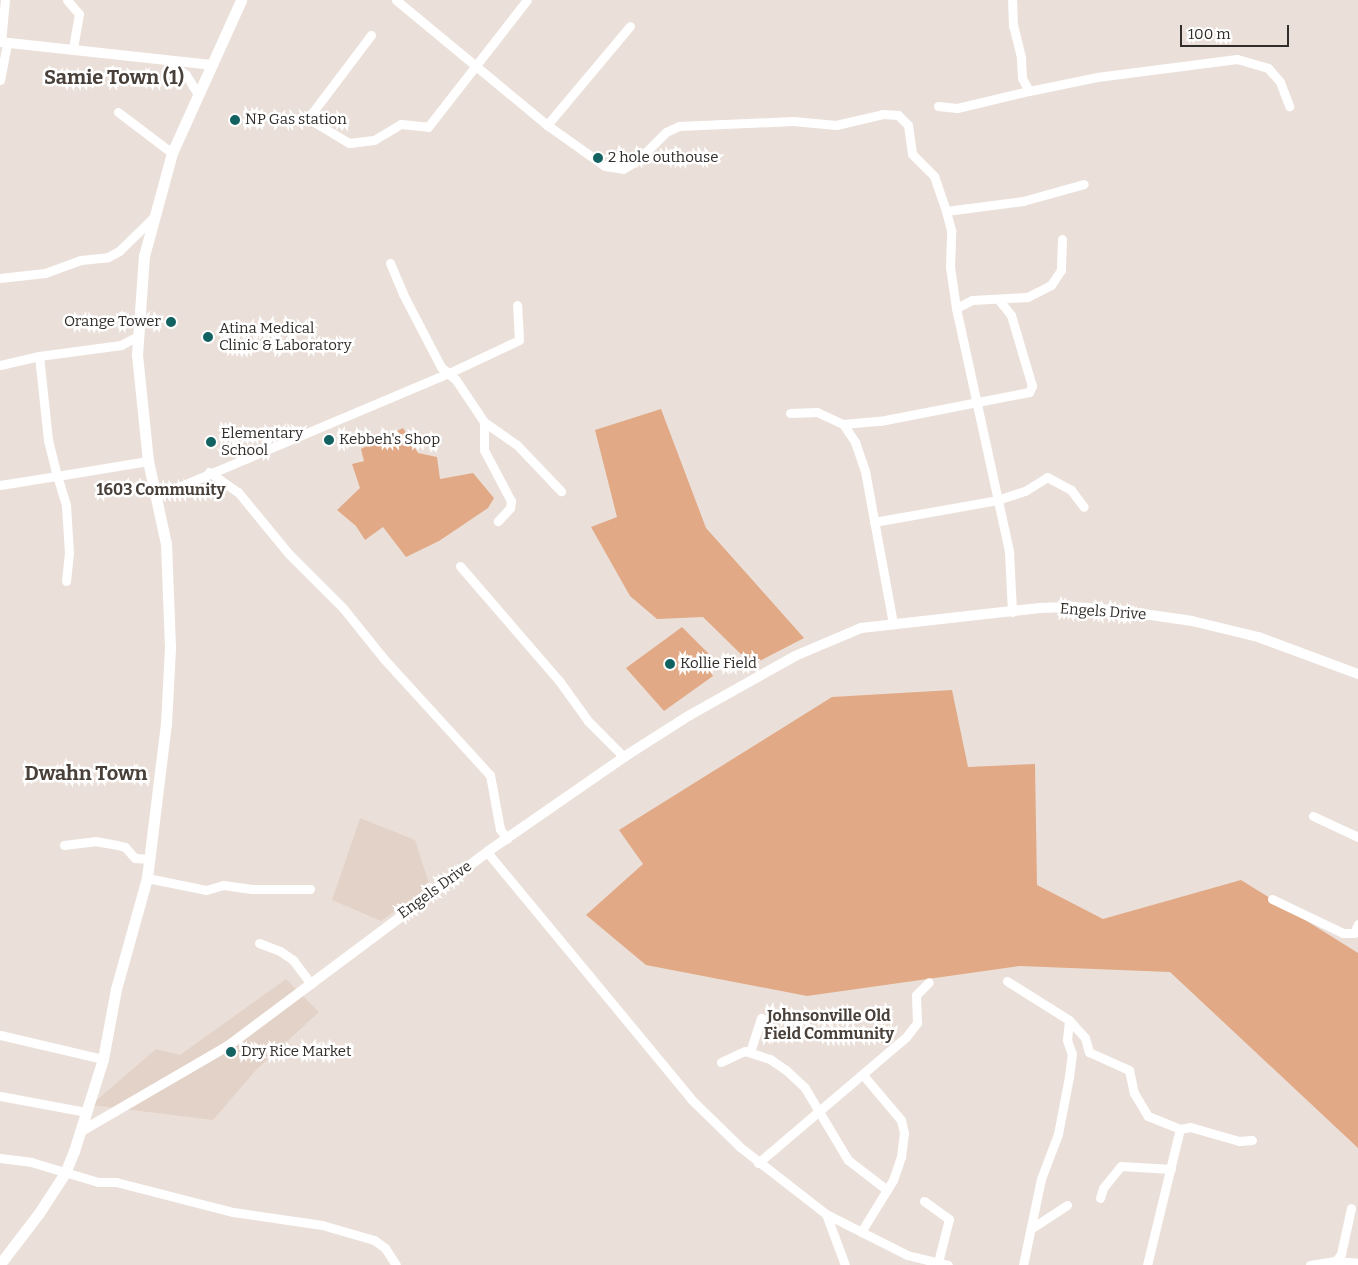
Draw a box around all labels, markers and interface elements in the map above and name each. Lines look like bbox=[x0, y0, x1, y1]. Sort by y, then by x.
scale bar bbox=[1183, 15, 1292, 47]
text: 100 m bbox=[1188, 25, 1231, 43]
district label: Samie Town (1) bbox=[44, 65, 184, 89]
place label: NP Gas station bbox=[245, 111, 347, 129]
marker: NP Gas station bbox=[229, 114, 241, 126]
place label: 2 hole outhouse bbox=[608, 149, 718, 167]
marker: 2 hole outhouse bbox=[592, 152, 604, 164]
place label: Orange Tower bbox=[64, 313, 161, 331]
marker: Orange Tower bbox=[165, 316, 177, 328]
place label: Atina Medical Clinic & Laboratory bbox=[219, 319, 352, 354]
marker: Atina Medical Clinic & Laboratory bbox=[201, 330, 215, 344]
place label: Elementary School bbox=[221, 424, 303, 459]
place label: Kebbeh's Shop bbox=[339, 431, 440, 449]
marker: Kebbeh's Shop bbox=[323, 434, 335, 446]
marker: Elementary School bbox=[205, 436, 217, 448]
district label: 1603 Community bbox=[97, 480, 225, 500]
street label: Engels Drive bbox=[1059, 600, 1147, 624]
place label: Kollie Field bbox=[680, 655, 757, 673]
marker: Kollie Field bbox=[664, 658, 676, 670]
district label: Dwahn Town bbox=[25, 761, 147, 785]
street label: Engels Drive bbox=[395, 857, 475, 923]
district label: Johnsonville Old Field Community bbox=[764, 1006, 894, 1044]
place label: Dry Rice Market bbox=[241, 1043, 351, 1061]
marker: Dry Rice Market bbox=[225, 1046, 237, 1058]

